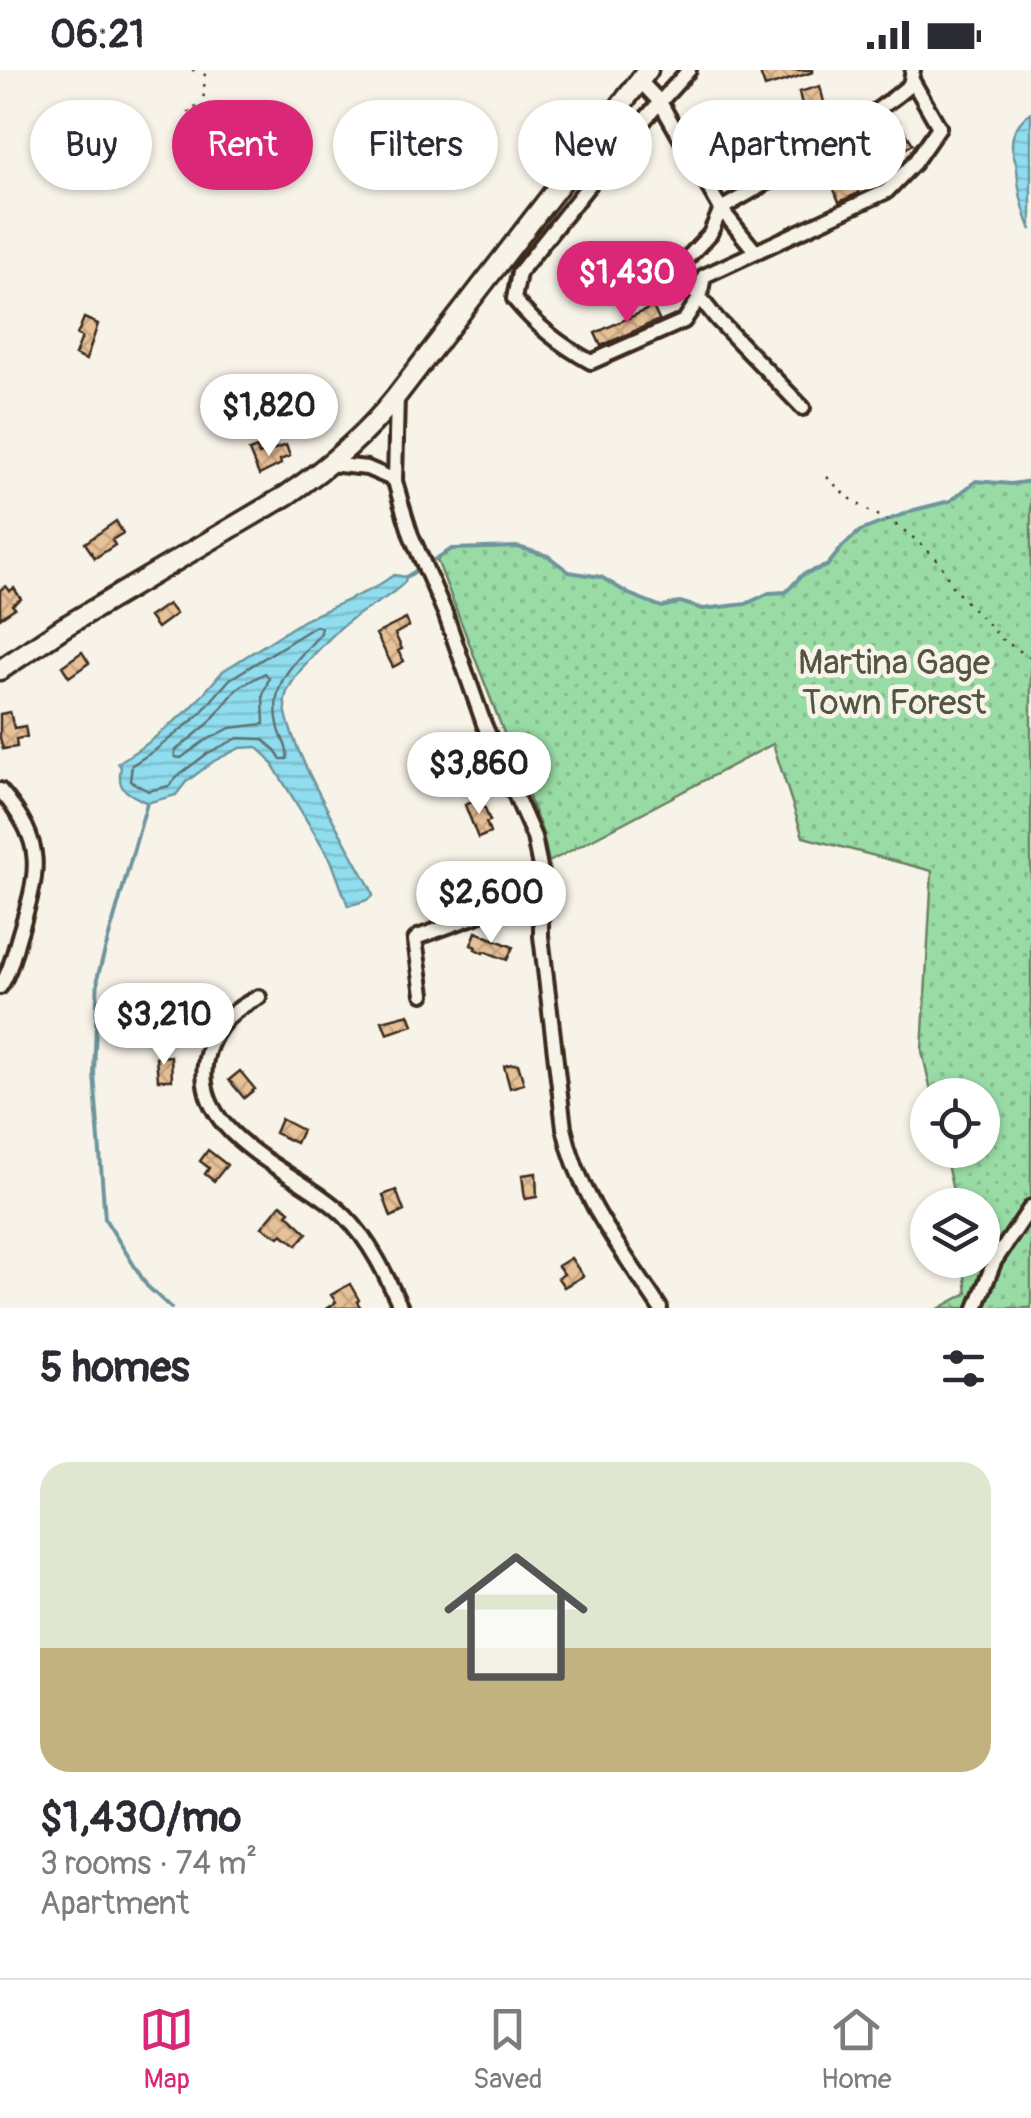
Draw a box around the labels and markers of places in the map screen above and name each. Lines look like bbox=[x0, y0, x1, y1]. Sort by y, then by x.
pin: $1,430 bbox=[546, 241, 708, 326]
pin: $1,820 bbox=[188, 374, 350, 459]
pin: $3,860 bbox=[398, 732, 560, 817]
pin: $2,600 bbox=[410, 861, 572, 946]
pin: $3,210 bbox=[83, 983, 245, 1068]

